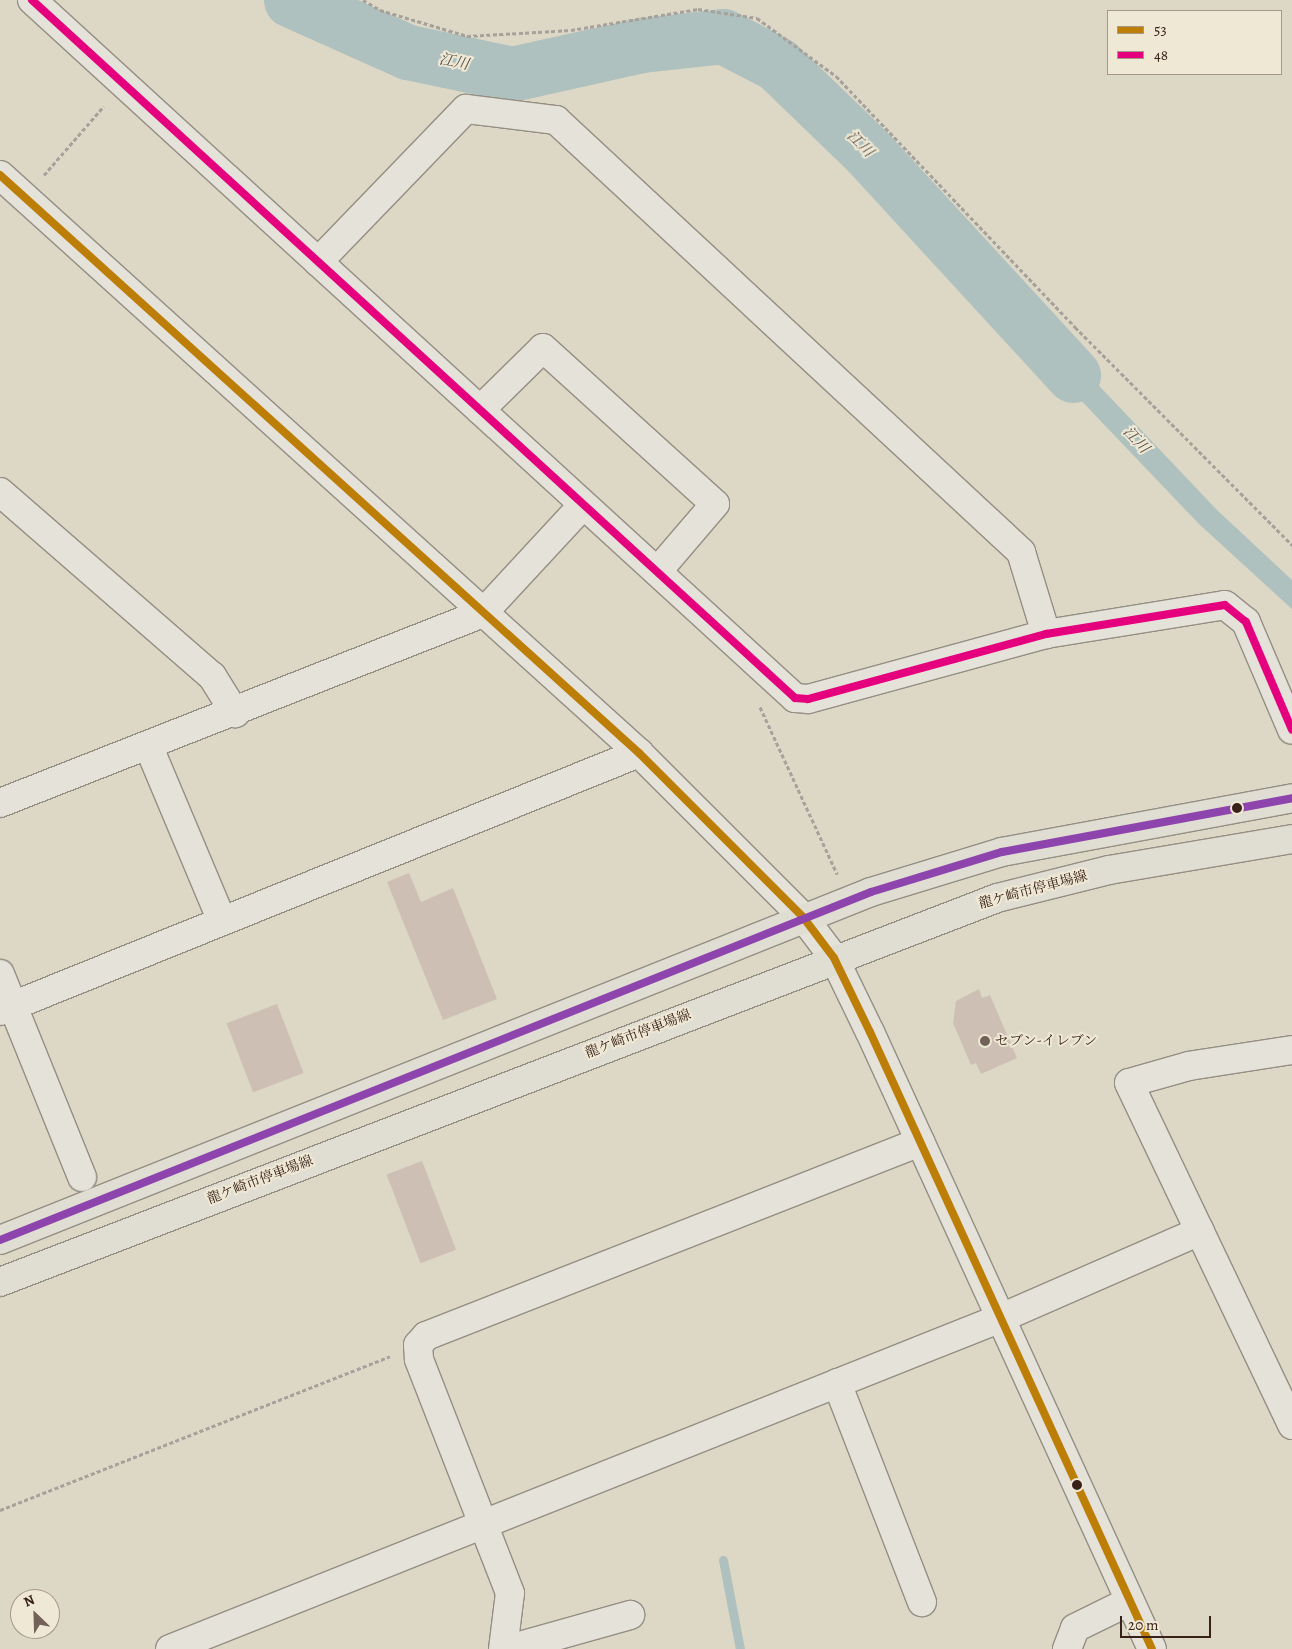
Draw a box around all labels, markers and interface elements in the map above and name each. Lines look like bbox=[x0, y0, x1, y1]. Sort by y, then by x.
legend bbox=[1107, 10, 1282, 75]
text: 53 bbox=[1154, 20, 1167, 40]
text: 48 bbox=[1154, 45, 1168, 65]
water label: 江川 bbox=[437, 50, 471, 74]
water label: 江川 bbox=[843, 127, 877, 161]
water label: 江川 bbox=[1119, 423, 1153, 457]
unlabelled marker bbox=[1232, 803, 1242, 813]
street label: 龍ケ崎市停車場線 bbox=[977, 867, 1089, 913]
street label: 龍ケ崎市停車場線 bbox=[583, 1006, 693, 1062]
place label: セブン-イレブン bbox=[995, 1033, 1098, 1049]
marker: セブン-イレブン bbox=[979, 1035, 991, 1047]
street label: 龍ケ崎市停車場線 bbox=[205, 1152, 315, 1208]
unlabelled marker bbox=[1072, 1480, 1082, 1490]
north arrow bbox=[10, 1589, 60, 1639]
text: N bbox=[21, 1590, 38, 1612]
scale bar bbox=[1122, 1606, 1213, 1638]
text: 20 m bbox=[1128, 1615, 1159, 1635]

